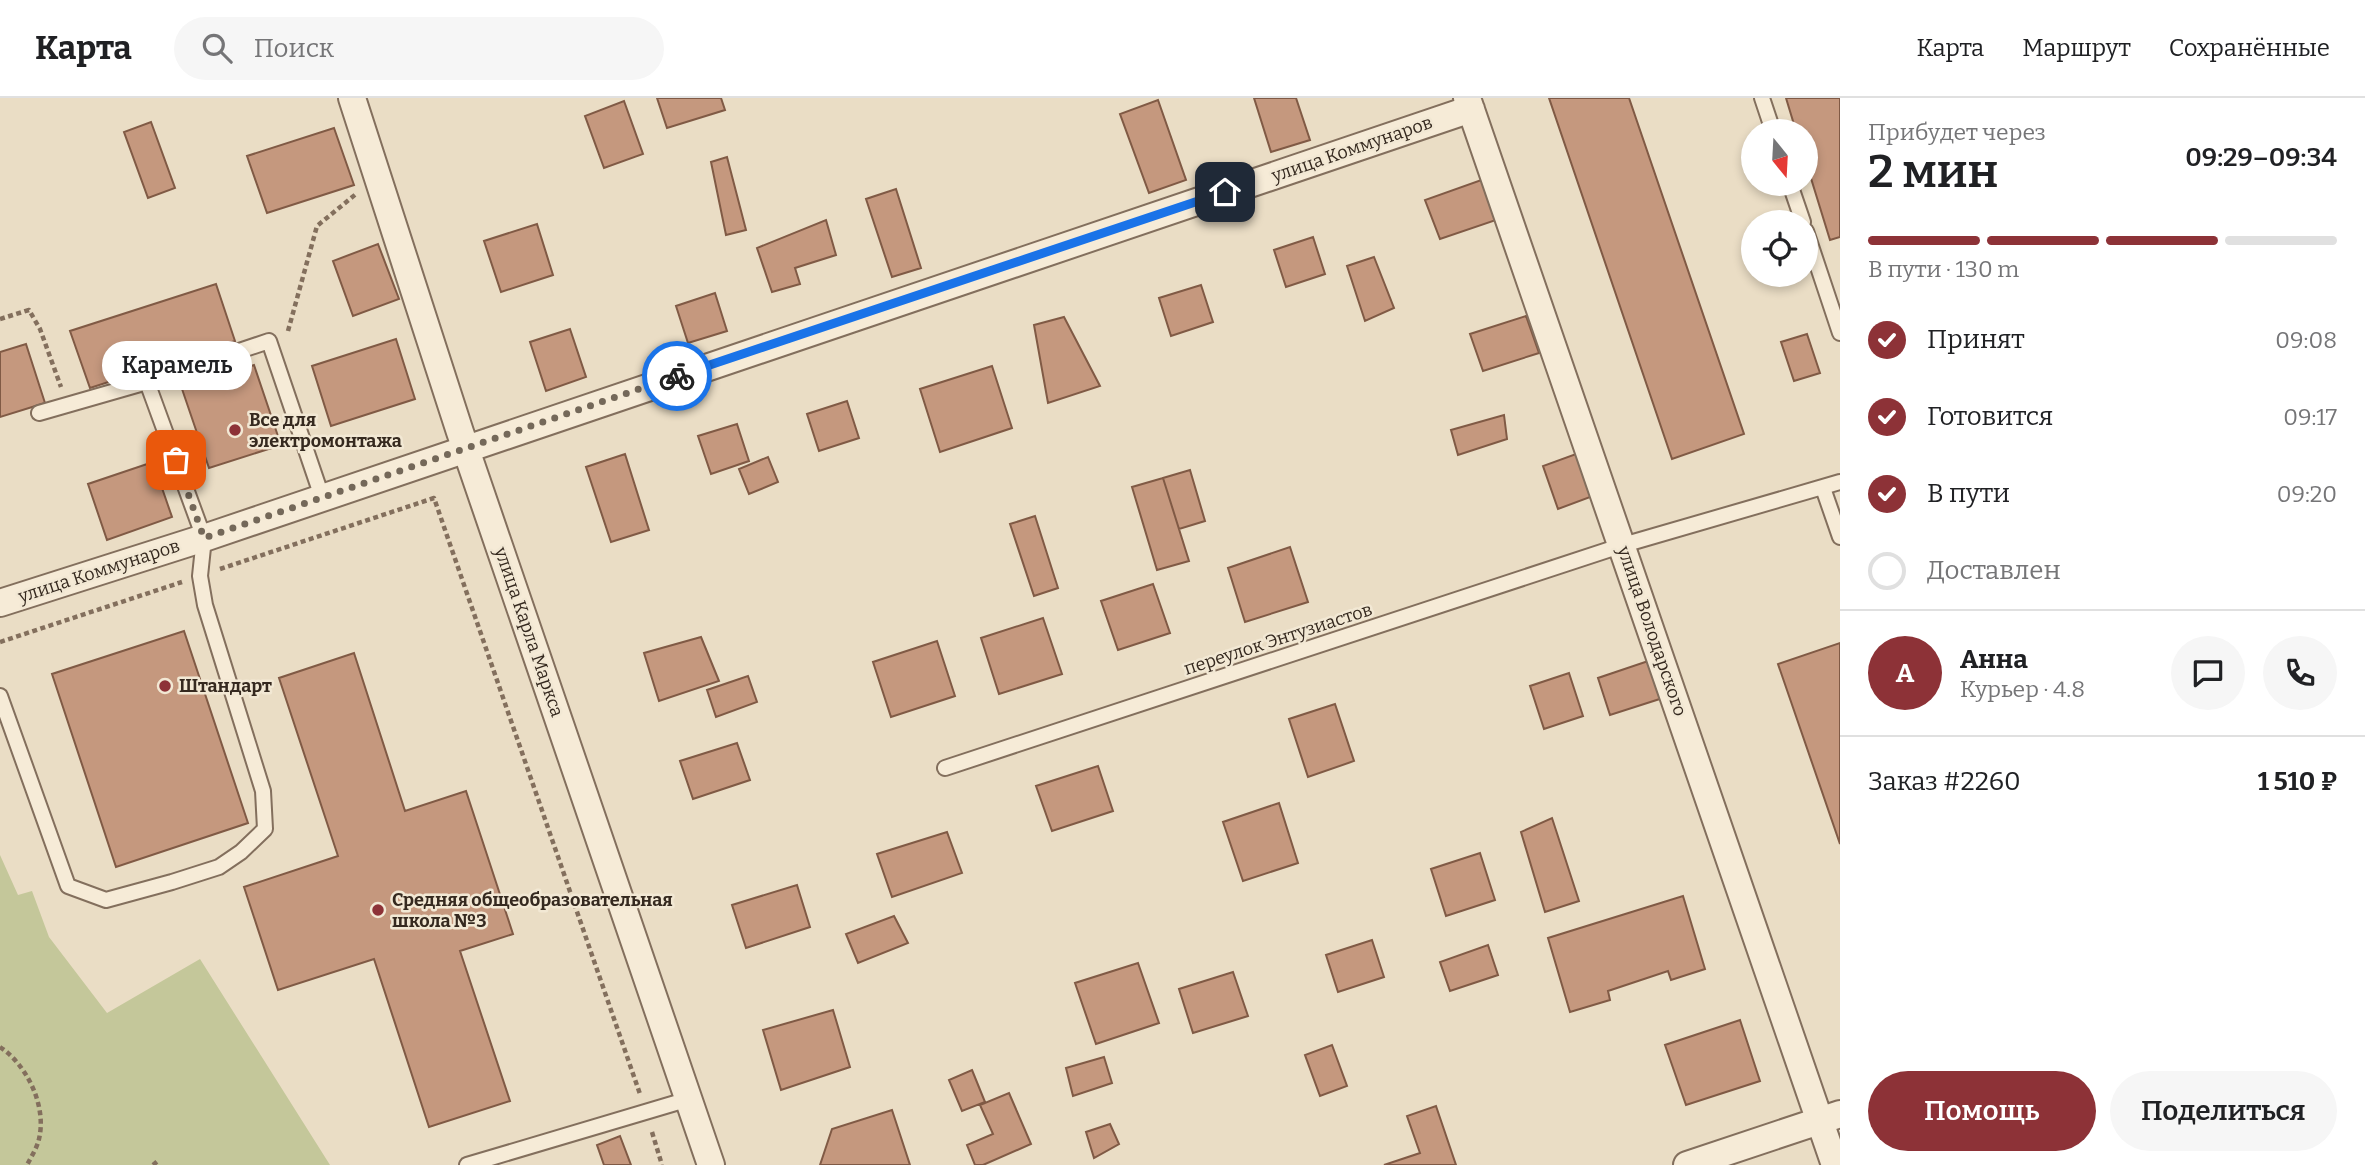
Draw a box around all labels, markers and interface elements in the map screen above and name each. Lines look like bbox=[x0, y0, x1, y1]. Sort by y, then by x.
search box bbox=[174, 17, 664, 80]
text: Карта bbox=[35, 28, 132, 68]
icon: search bbox=[198, 29, 236, 67]
text: Поиск bbox=[254, 33, 334, 64]
text: Карта bbox=[1916, 34, 1984, 62]
text: Маршрут bbox=[2022, 34, 2131, 62]
text: Сохранённые bbox=[2169, 34, 2330, 62]
street label: улица Коммунаров bbox=[1268, 111, 1435, 187]
text: Прибудет через bbox=[1868, 118, 2046, 146]
north arrow bbox=[1741, 119, 1818, 196]
map controls bbox=[1741, 119, 1818, 287]
text: 09:29–09:34 bbox=[2185, 142, 2337, 173]
text: 2 мин bbox=[1868, 144, 1998, 199]
pin bbox=[1195, 162, 1255, 222]
icon: home bbox=[1206, 173, 1244, 211]
button: locate bbox=[1741, 210, 1818, 287]
text: В пути · 130 m bbox=[1868, 255, 2019, 283]
icon: check bbox=[1868, 321, 1906, 359]
text: Принят bbox=[1927, 324, 2025, 355]
text: 09:08 bbox=[2275, 326, 2337, 354]
callout: Карамель bbox=[101, 341, 251, 390]
courier bbox=[642, 341, 712, 411]
text: Карамель bbox=[121, 351, 233, 379]
icon: bike bbox=[658, 357, 696, 395]
icon: check bbox=[1868, 398, 1906, 436]
text: Готовится bbox=[1927, 401, 2053, 432]
text: 09:17 bbox=[2283, 403, 2337, 431]
place label: Все для электромонтажа bbox=[249, 409, 402, 452]
marker: Все для электромонтажа bbox=[227, 422, 243, 438]
pin bbox=[146, 430, 206, 490]
icon: bag bbox=[157, 441, 195, 479]
icon: check bbox=[1868, 475, 1906, 513]
text: В пути bbox=[1927, 478, 2010, 509]
text: 09:20 bbox=[2277, 480, 2337, 508]
street label: улица Коммунаров bbox=[15, 535, 182, 608]
street label: улица Володарского bbox=[1612, 542, 1691, 719]
street label: улица Карла Маркса bbox=[489, 543, 568, 720]
text: Доставлен bbox=[1927, 555, 2061, 586]
street label: переулок Энтузиастов bbox=[1181, 598, 1375, 680]
button: chat bbox=[2171, 636, 2245, 710]
button: phone bbox=[2263, 636, 2337, 710]
text: Анна bbox=[1960, 644, 2028, 675]
text: А bbox=[1896, 658, 1914, 689]
place label: Штандарт bbox=[179, 675, 272, 697]
text: Курьер · 4.8 bbox=[1960, 675, 2085, 703]
marker: Штандарт bbox=[157, 678, 173, 694]
text: Заказ #2260 bbox=[1868, 766, 2021, 797]
text: 1 510 ₽ bbox=[2258, 766, 2337, 797]
place label: Средняя общеобразовательная школа №3 bbox=[392, 889, 673, 932]
marker: Средняя общеобразовательная школа №3 bbox=[370, 902, 386, 918]
button: Помощь bbox=[1868, 1071, 2096, 1151]
button: Поделиться bbox=[2110, 1071, 2337, 1151]

